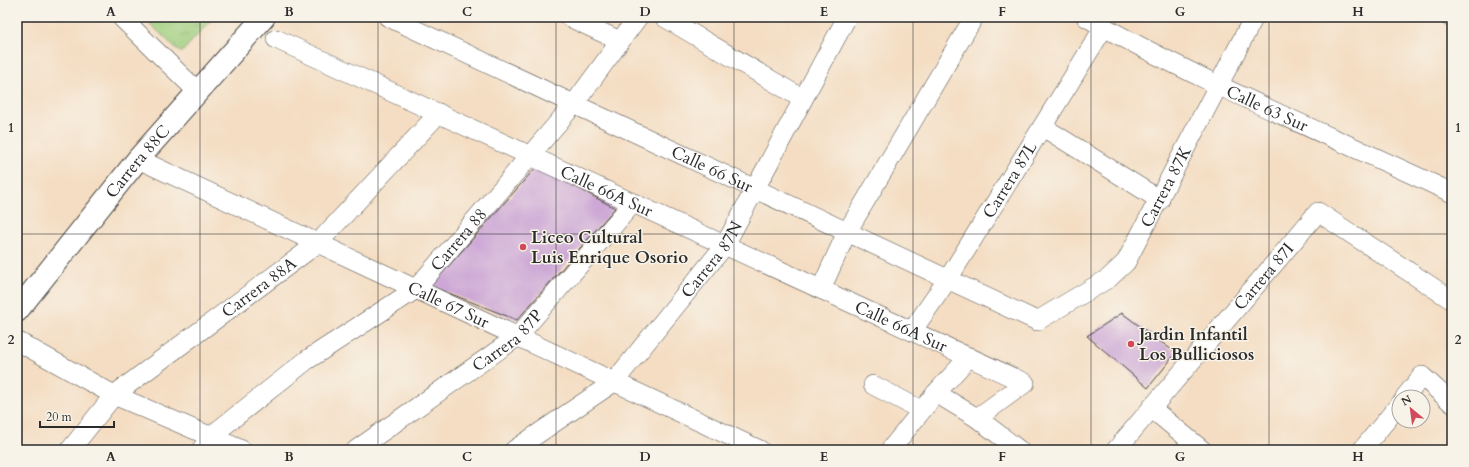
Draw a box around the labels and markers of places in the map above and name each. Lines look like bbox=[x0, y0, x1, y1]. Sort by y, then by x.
place label: Liceo Cultural Luis Enrique Osorio bbox=[531, 226, 688, 269]
marker: Liceo Cultural Luis Enrique Osorio bbox=[518, 242, 528, 252]
place label: Jardin Infantil Los Bulliciosos bbox=[1136, 323, 1254, 366]
marker: Jardin Infantil Los Bulliciosos bbox=[1126, 339, 1136, 349]

